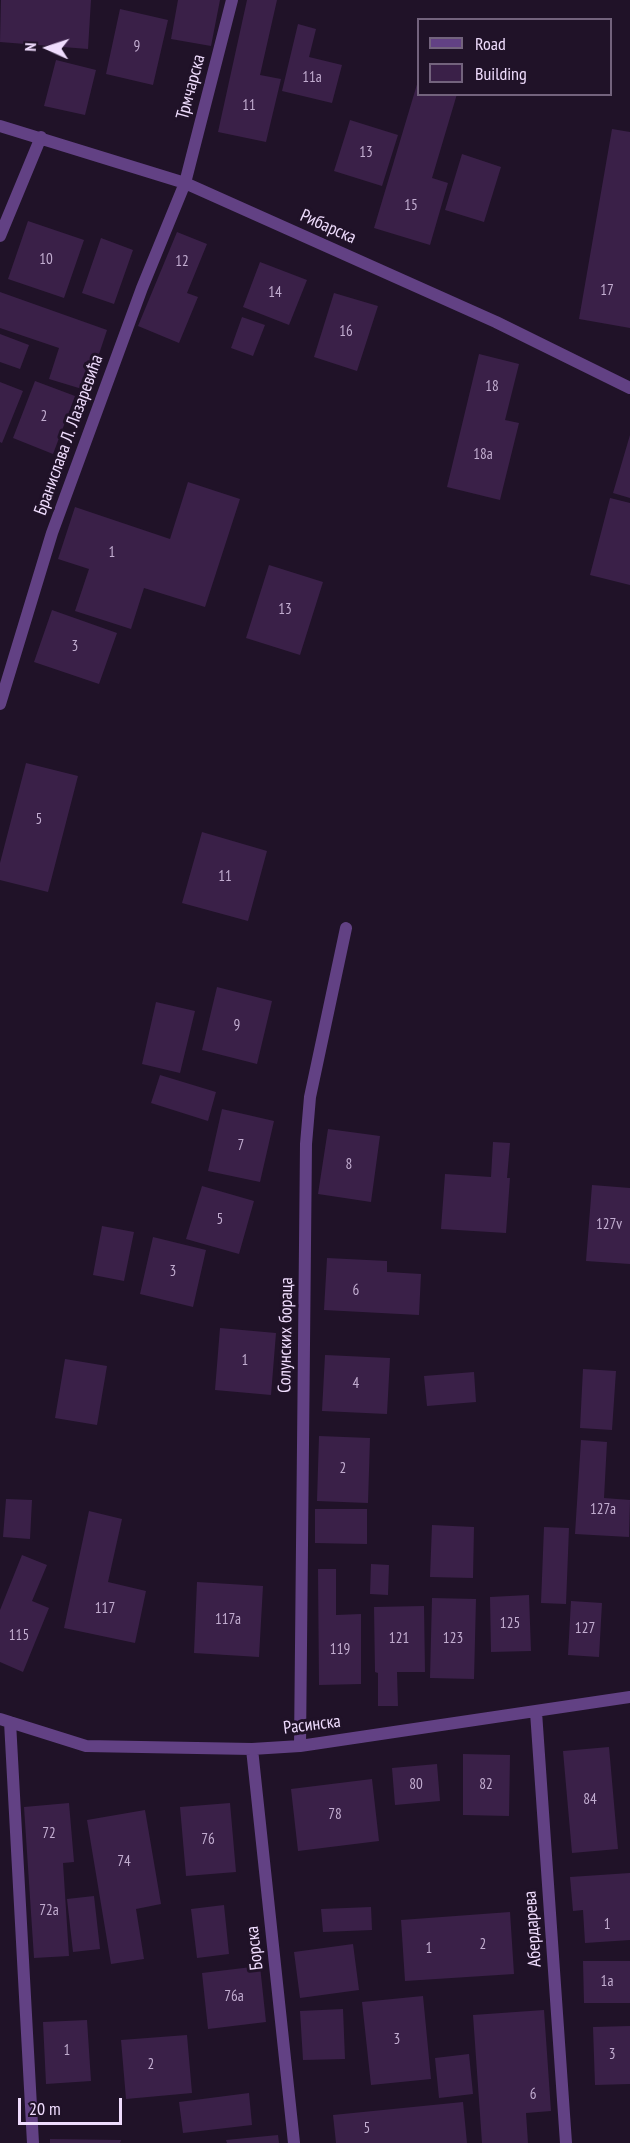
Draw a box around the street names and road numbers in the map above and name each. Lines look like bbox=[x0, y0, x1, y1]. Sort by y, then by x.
street label: Трмчарска bbox=[172, 52, 210, 122]
street label: Рибарска bbox=[297, 205, 359, 249]
street label: Бранислава Л. Лазаревића bbox=[30, 352, 108, 518]
street label: Солунских бораца bbox=[274, 1277, 298, 1393]
street label: Расинска bbox=[282, 1711, 342, 1739]
street label: Абердарева bbox=[520, 1890, 546, 1968]
street label: Борска bbox=[242, 1925, 268, 1971]

